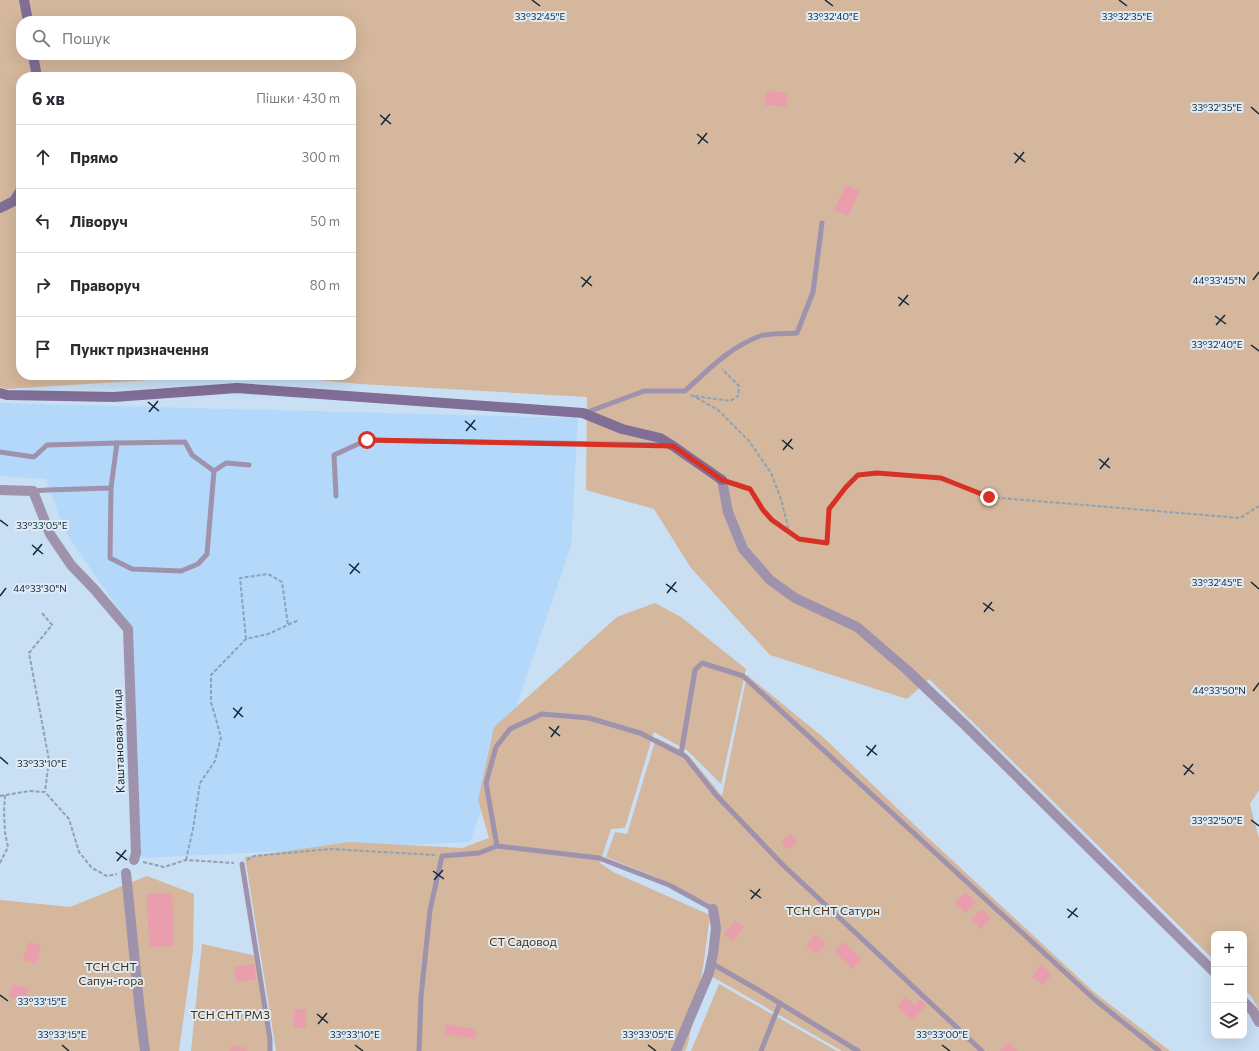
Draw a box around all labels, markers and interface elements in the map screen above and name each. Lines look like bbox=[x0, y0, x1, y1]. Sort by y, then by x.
text: 33°32'45"E bbox=[515, 10, 565, 22]
text: 33°32'40"E bbox=[807, 10, 859, 22]
text: 33°32'35"E bbox=[1102, 10, 1152, 22]
search box bbox=[16, 16, 356, 60]
icon: search bbox=[30, 27, 52, 49]
text: Пошук bbox=[62, 29, 110, 47]
text: 6 хв bbox=[32, 88, 65, 109]
text: Пішки · 430 m bbox=[256, 90, 340, 106]
text: 33°32'35"E bbox=[1192, 101, 1242, 113]
icon: ahead bbox=[32, 146, 54, 168]
text: Прямо bbox=[70, 148, 118, 166]
text: 300 m bbox=[302, 149, 340, 165]
icon: left bbox=[32, 210, 54, 232]
text: Ліворуч bbox=[70, 212, 128, 230]
text: 50 m bbox=[310, 213, 340, 229]
icon: right bbox=[32, 274, 54, 296]
text: 44°33'45"N bbox=[1192, 274, 1246, 286]
text: Праворуч bbox=[70, 276, 140, 294]
text: 80 m bbox=[310, 277, 340, 293]
icon: arrive bbox=[32, 338, 54, 360]
text: 33°32'40"E bbox=[1191, 338, 1243, 350]
text: Пункт призначення bbox=[70, 340, 209, 358]
route start bbox=[358, 431, 376, 449]
route end bbox=[980, 488, 998, 506]
text: 33°33'05"E bbox=[16, 519, 68, 531]
text: 33°32'45"E bbox=[1192, 576, 1242, 588]
text: 44°33'30"N bbox=[13, 582, 67, 594]
text: 44°33'50"N bbox=[1192, 684, 1246, 696]
street label: Каштановая улица bbox=[109, 689, 127, 793]
text: 33°33'10"E bbox=[17, 757, 67, 769]
text: 33°32'50"E bbox=[1191, 814, 1243, 826]
park label: ТСН СНТ Сатурн bbox=[786, 903, 880, 917]
map controls bbox=[1211, 931, 1247, 1039]
button: + bbox=[1211, 931, 1247, 967]
park label: СТ Садовод bbox=[489, 934, 557, 948]
park label: ТСН СНТ Сапун-гора bbox=[79, 959, 143, 987]
button: − bbox=[1211, 967, 1247, 1003]
text: 33°33'15"E bbox=[17, 995, 67, 1007]
button: layers bbox=[1211, 1003, 1247, 1039]
park label: ТСН СНТ РМЗ bbox=[190, 1007, 270, 1021]
text: 33°33'15"E bbox=[37, 1028, 87, 1040]
text: 33°33'10"E bbox=[330, 1028, 380, 1040]
text: 33°33'05"E bbox=[622, 1028, 674, 1040]
text: 33°33'00"E bbox=[916, 1028, 968, 1040]

